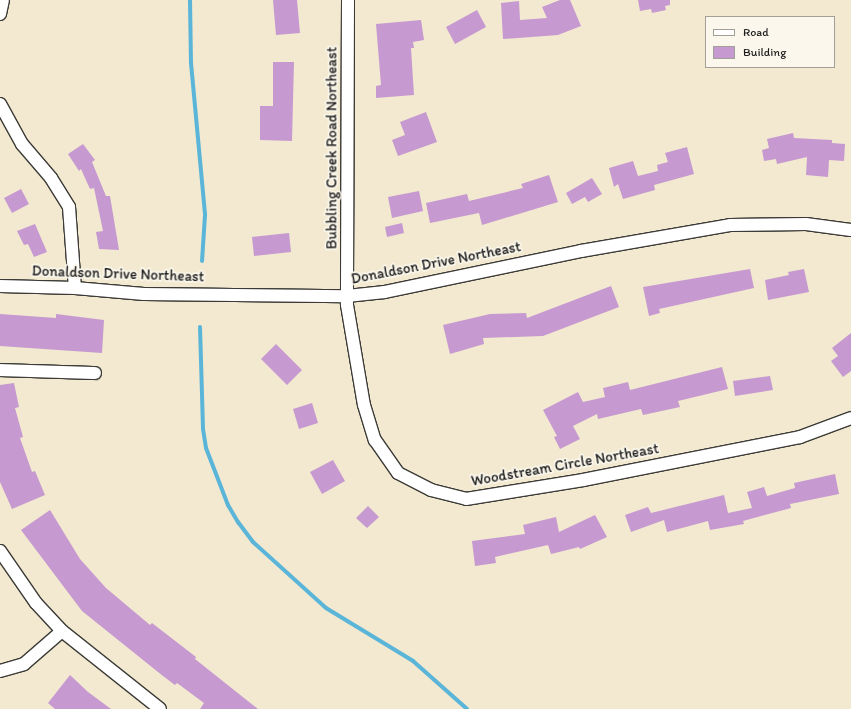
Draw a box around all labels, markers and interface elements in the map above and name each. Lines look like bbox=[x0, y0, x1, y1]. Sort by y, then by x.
legend bbox=[705, 16, 835, 68]
text: Road bbox=[743, 25, 769, 39]
text: Building bbox=[743, 45, 786, 59]
street label: Bubbling Creek Road Northeast bbox=[323, 47, 341, 249]
street label: Donaldson Drive Northeast bbox=[349, 238, 523, 288]
street label: Donaldson Drive Northeast bbox=[31, 262, 205, 286]
street label: Woodstream Circle Northeast bbox=[470, 440, 660, 490]

